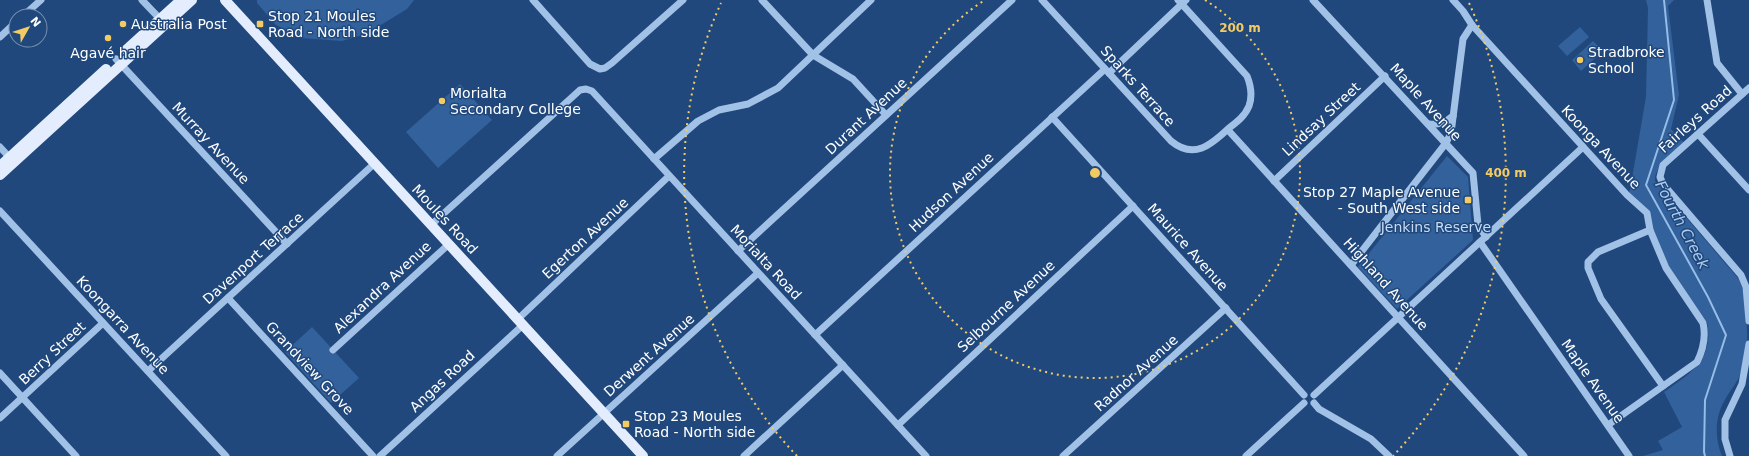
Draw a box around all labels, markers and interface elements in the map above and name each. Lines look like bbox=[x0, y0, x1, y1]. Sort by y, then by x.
north arrow bbox=[8, 8, 48, 48]
place label: Stop 21 Moules Road - North side bbox=[268, 8, 389, 40]
text: N bbox=[27, 14, 43, 30]
place label: Australia Post bbox=[131, 16, 227, 32]
marker: Australia Post bbox=[118, 19, 128, 29]
marker: Stop 21 Moules Road - North side bbox=[255, 19, 265, 29]
text: 200 m bbox=[1219, 21, 1261, 35]
marker: Agavé hair bbox=[103, 33, 113, 43]
street label: Sparks Terrace bbox=[1098, 42, 1178, 130]
place label: Stradbroke School bbox=[1588, 44, 1665, 76]
place label: Agavé hair bbox=[70, 45, 146, 61]
marker: Stradbroke School bbox=[1575, 55, 1585, 65]
street label: Maple Avenue bbox=[1387, 60, 1465, 144]
street label: Durant Avenue bbox=[822, 74, 910, 158]
street label: Lindsay Street bbox=[1279, 79, 1364, 159]
street label: Fairleys Road bbox=[1655, 82, 1735, 156]
place label: Morialta Secondary College bbox=[450, 85, 581, 117]
marker: Morialta Secondary College bbox=[437, 96, 447, 106]
street label: Murray Avenue bbox=[169, 99, 253, 187]
street label: Koonga Avenue bbox=[1558, 102, 1644, 192]
street label: Hudson Avenue bbox=[906, 149, 996, 235]
centre of rings bbox=[1088, 166, 1102, 180]
text: 400 m bbox=[1485, 166, 1527, 180]
water label: Fourth Creek bbox=[1651, 178, 1713, 273]
street label: Moules Road bbox=[409, 181, 481, 257]
place label: Stop 27 Maple Avenue - South West side bbox=[1303, 184, 1460, 216]
street label: Egerton Avenue bbox=[539, 194, 631, 282]
marker: Stop 27 Maple Avenue - South West side bbox=[1463, 195, 1473, 205]
street label: Maurice Avenue bbox=[1145, 200, 1231, 294]
street label: Davenport Terrace bbox=[200, 209, 306, 307]
park label: Jenkins Reserve bbox=[1380, 219, 1491, 235]
street label: Morialta Road bbox=[727, 221, 805, 303]
street label: Highland Avenue bbox=[1340, 234, 1432, 334]
street label: Alexandra Avenue bbox=[330, 238, 434, 336]
street label: Selbourne Avenue bbox=[954, 257, 1058, 355]
street label: Koongarra Avenue bbox=[73, 273, 173, 377]
street label: Derwent Avenue bbox=[601, 310, 697, 400]
street label: Berry Street bbox=[16, 318, 89, 388]
street label: Grandview Grove bbox=[263, 318, 357, 418]
street label: Radnor Avenue bbox=[1091, 331, 1181, 415]
street label: Maple Avenue bbox=[1558, 336, 1628, 426]
street label: Angas Road bbox=[406, 347, 478, 415]
place label: Stop 23 Moules Road - North side bbox=[634, 408, 755, 440]
marker: Stop 23 Moules Road - North side bbox=[621, 419, 631, 429]

